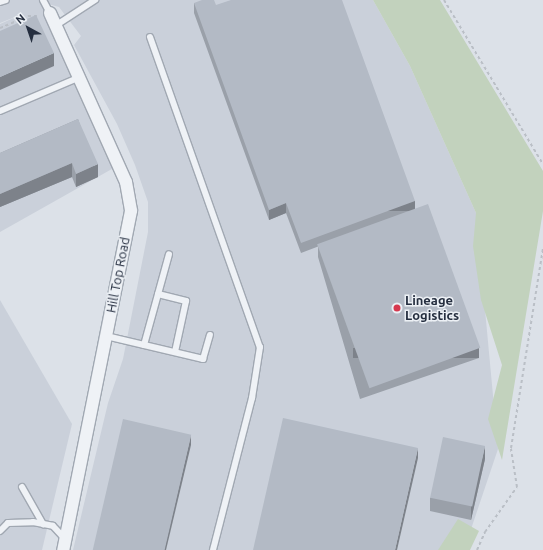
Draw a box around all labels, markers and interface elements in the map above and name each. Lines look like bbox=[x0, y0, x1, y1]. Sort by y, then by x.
north arrow bbox=[8, 8, 48, 48]
text: N bbox=[13, 12, 27, 26]
street label: Hill Top Road bbox=[103, 236, 133, 314]
place label: Lineage Logistics bbox=[405, 293, 459, 324]
marker: Lineage Logistics bbox=[392, 303, 402, 313]

